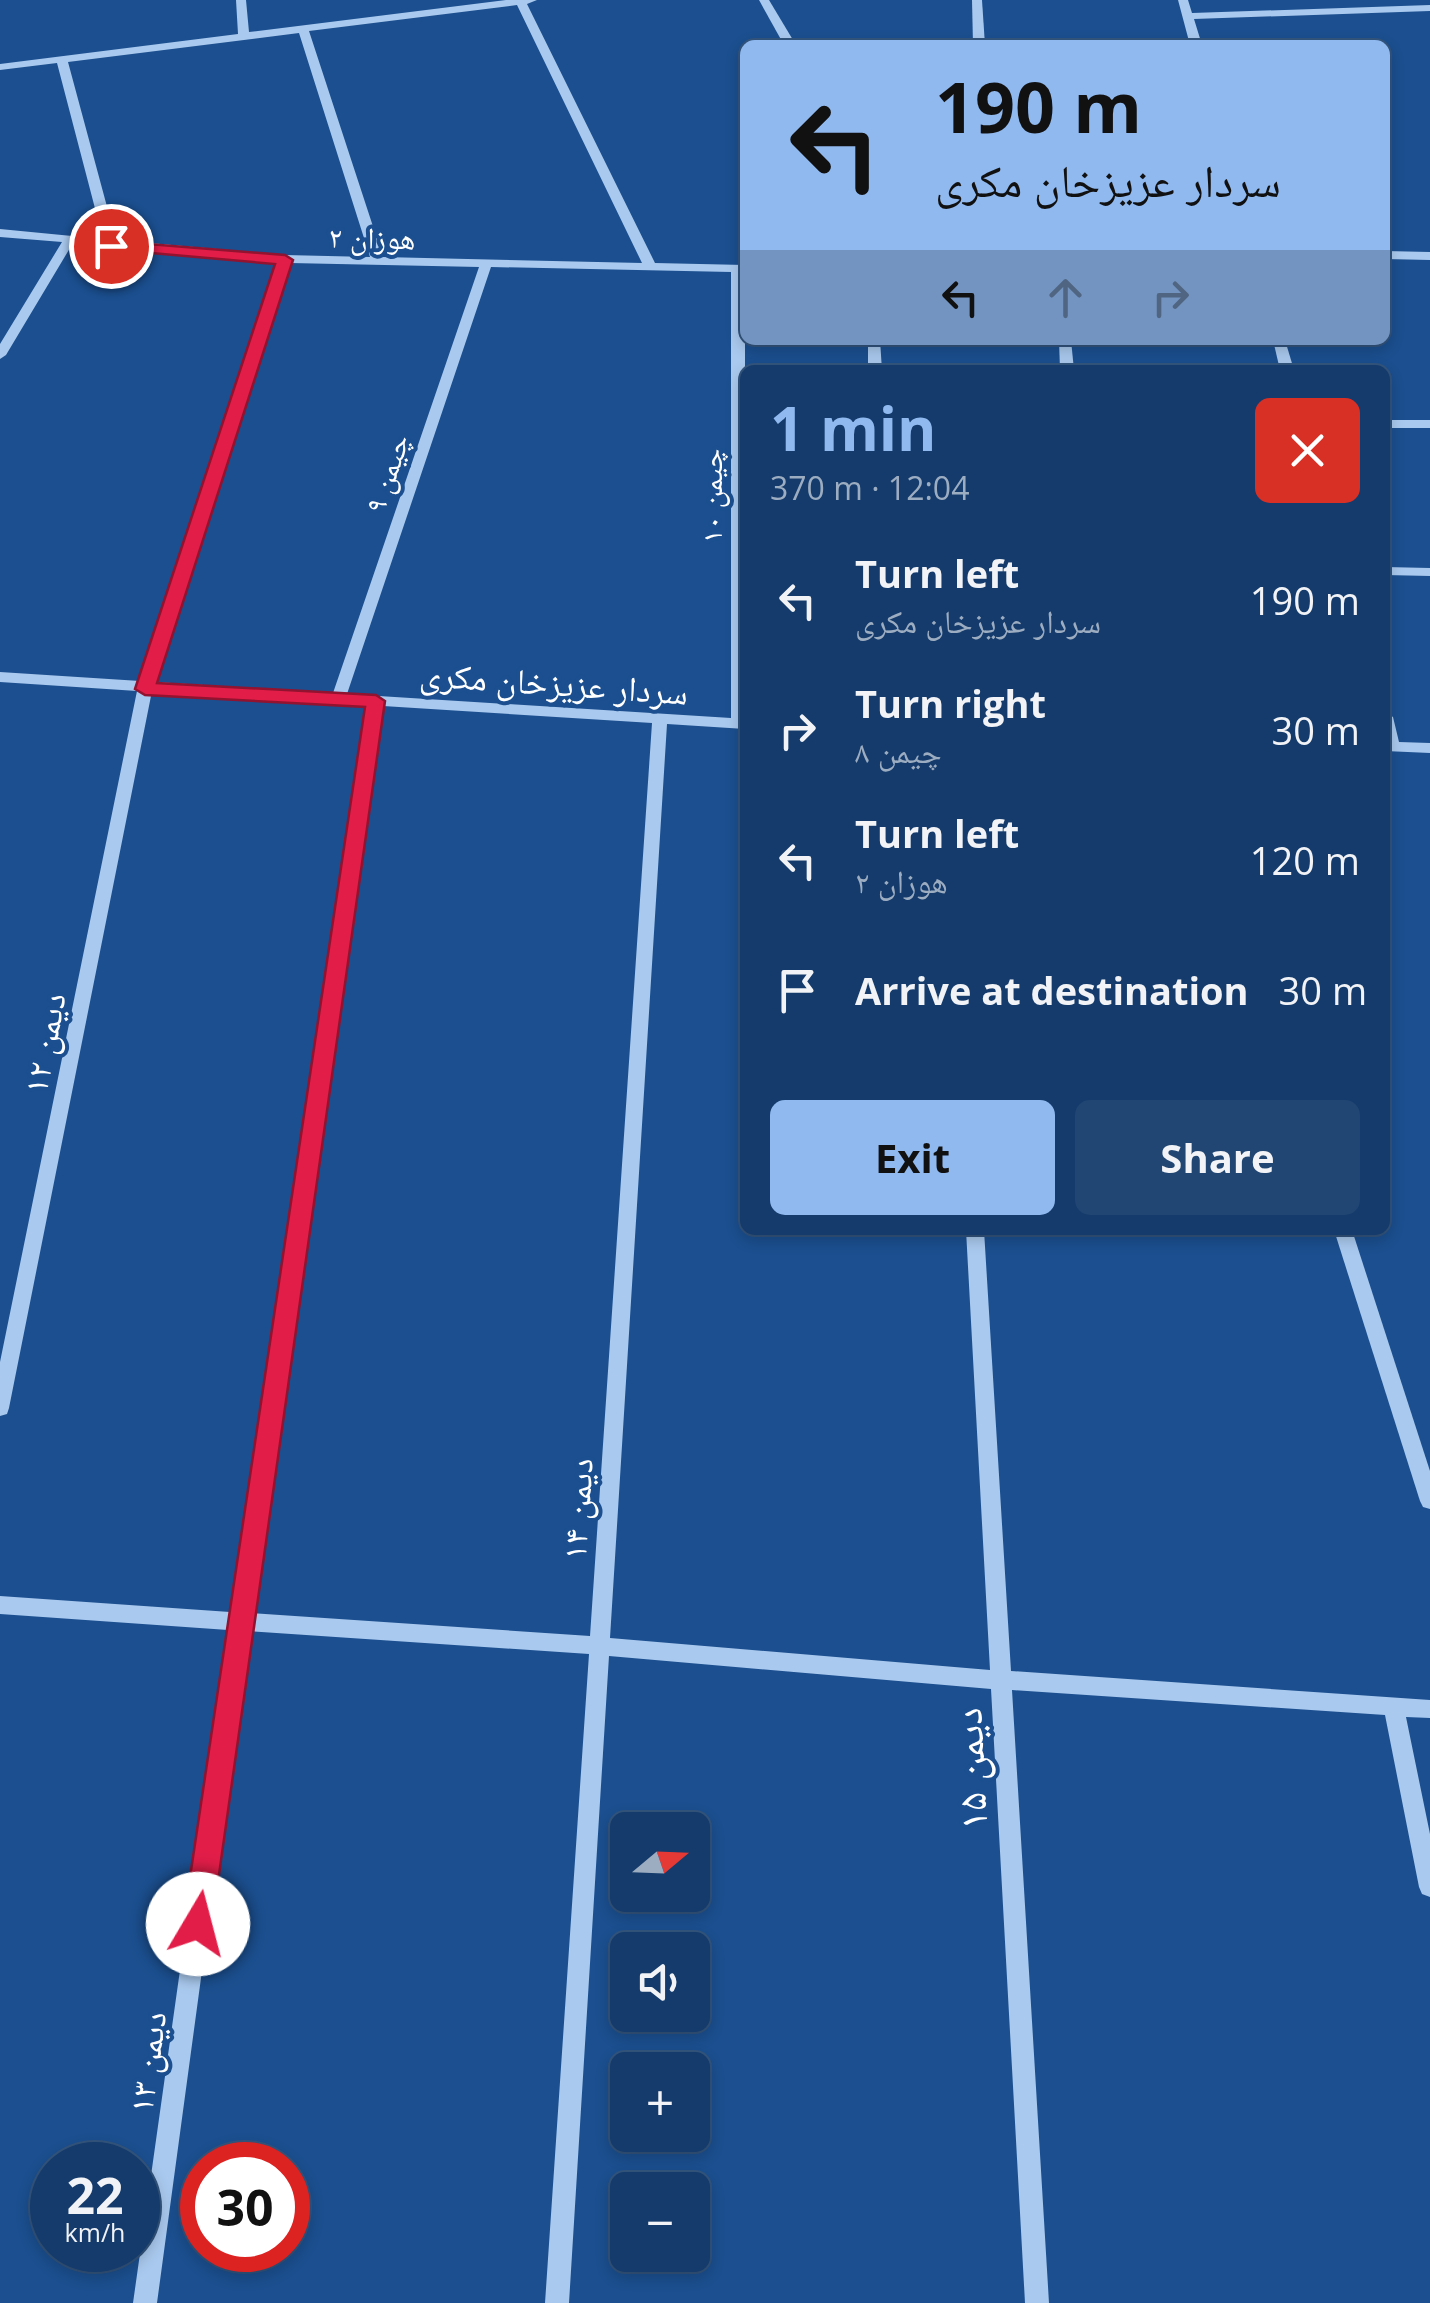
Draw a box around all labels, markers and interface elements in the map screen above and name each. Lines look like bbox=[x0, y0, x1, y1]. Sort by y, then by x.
text: 190 m bbox=[935, 58, 1142, 154]
icon: left bbox=[770, 80, 900, 210]
text: سردار عزیزخان مکری bbox=[935, 149, 1281, 210]
pin bbox=[69, 204, 154, 289]
street label: هوزان ۲ bbox=[328, 216, 416, 258]
icon: arrive bbox=[84, 219, 139, 274]
icon: left bbox=[933, 270, 988, 325]
icon: ahead bbox=[1038, 270, 1093, 325]
icon: right bbox=[1143, 270, 1198, 325]
text: 1 min bbox=[770, 387, 937, 469]
button: close bbox=[1255, 398, 1360, 503]
street label: چیمن ۹ bbox=[353, 428, 419, 518]
street label: چیمن ۱۰ bbox=[690, 449, 731, 543]
text: 370 m · 12:04 bbox=[770, 466, 969, 509]
text: Turn left bbox=[855, 547, 1019, 599]
icon: left bbox=[770, 573, 825, 628]
text: 190 m bbox=[1250, 574, 1360, 626]
text: سردار عزیزخان مکری bbox=[855, 599, 1101, 642]
street label: سردار عزیزخان مکری bbox=[418, 649, 690, 715]
text: Turn right bbox=[855, 677, 1046, 729]
icon: right bbox=[770, 703, 825, 758]
text: 30 m bbox=[1271, 704, 1360, 756]
text: چیمن ۸ bbox=[855, 729, 942, 772]
text: Turn left bbox=[855, 807, 1019, 859]
icon: left bbox=[770, 833, 825, 888]
text: 120 m bbox=[1250, 834, 1360, 886]
text: هوزان ۲ bbox=[855, 859, 948, 902]
icon: arrive bbox=[770, 963, 825, 1018]
text: Arrive at destination bbox=[855, 964, 1249, 1016]
text: 30 m bbox=[1279, 964, 1367, 1016]
street label: دیمن ۱۲ bbox=[10, 988, 76, 1098]
button: Exit bbox=[770, 1100, 1055, 1215]
button: Share bbox=[1075, 1100, 1360, 1215]
street label: دیمن ۱۴ bbox=[549, 1457, 603, 1561]
street label: دیمن ۱۵ bbox=[936, 1706, 1000, 1832]
north arrow bbox=[610, 1812, 710, 1912]
map controls bbox=[610, 1812, 710, 2272]
position arrow bbox=[146, 1872, 250, 1976]
button: sound bbox=[610, 1932, 710, 2032]
street label: دیمن ۱۳ bbox=[116, 2008, 176, 2116]
button: + bbox=[610, 2052, 710, 2152]
speed limit sign: 30 bbox=[180, 2142, 310, 2272]
text: 22 bbox=[66, 2161, 124, 2229]
button: − bbox=[610, 2172, 710, 2272]
text: km/h bbox=[65, 2215, 125, 2249]

